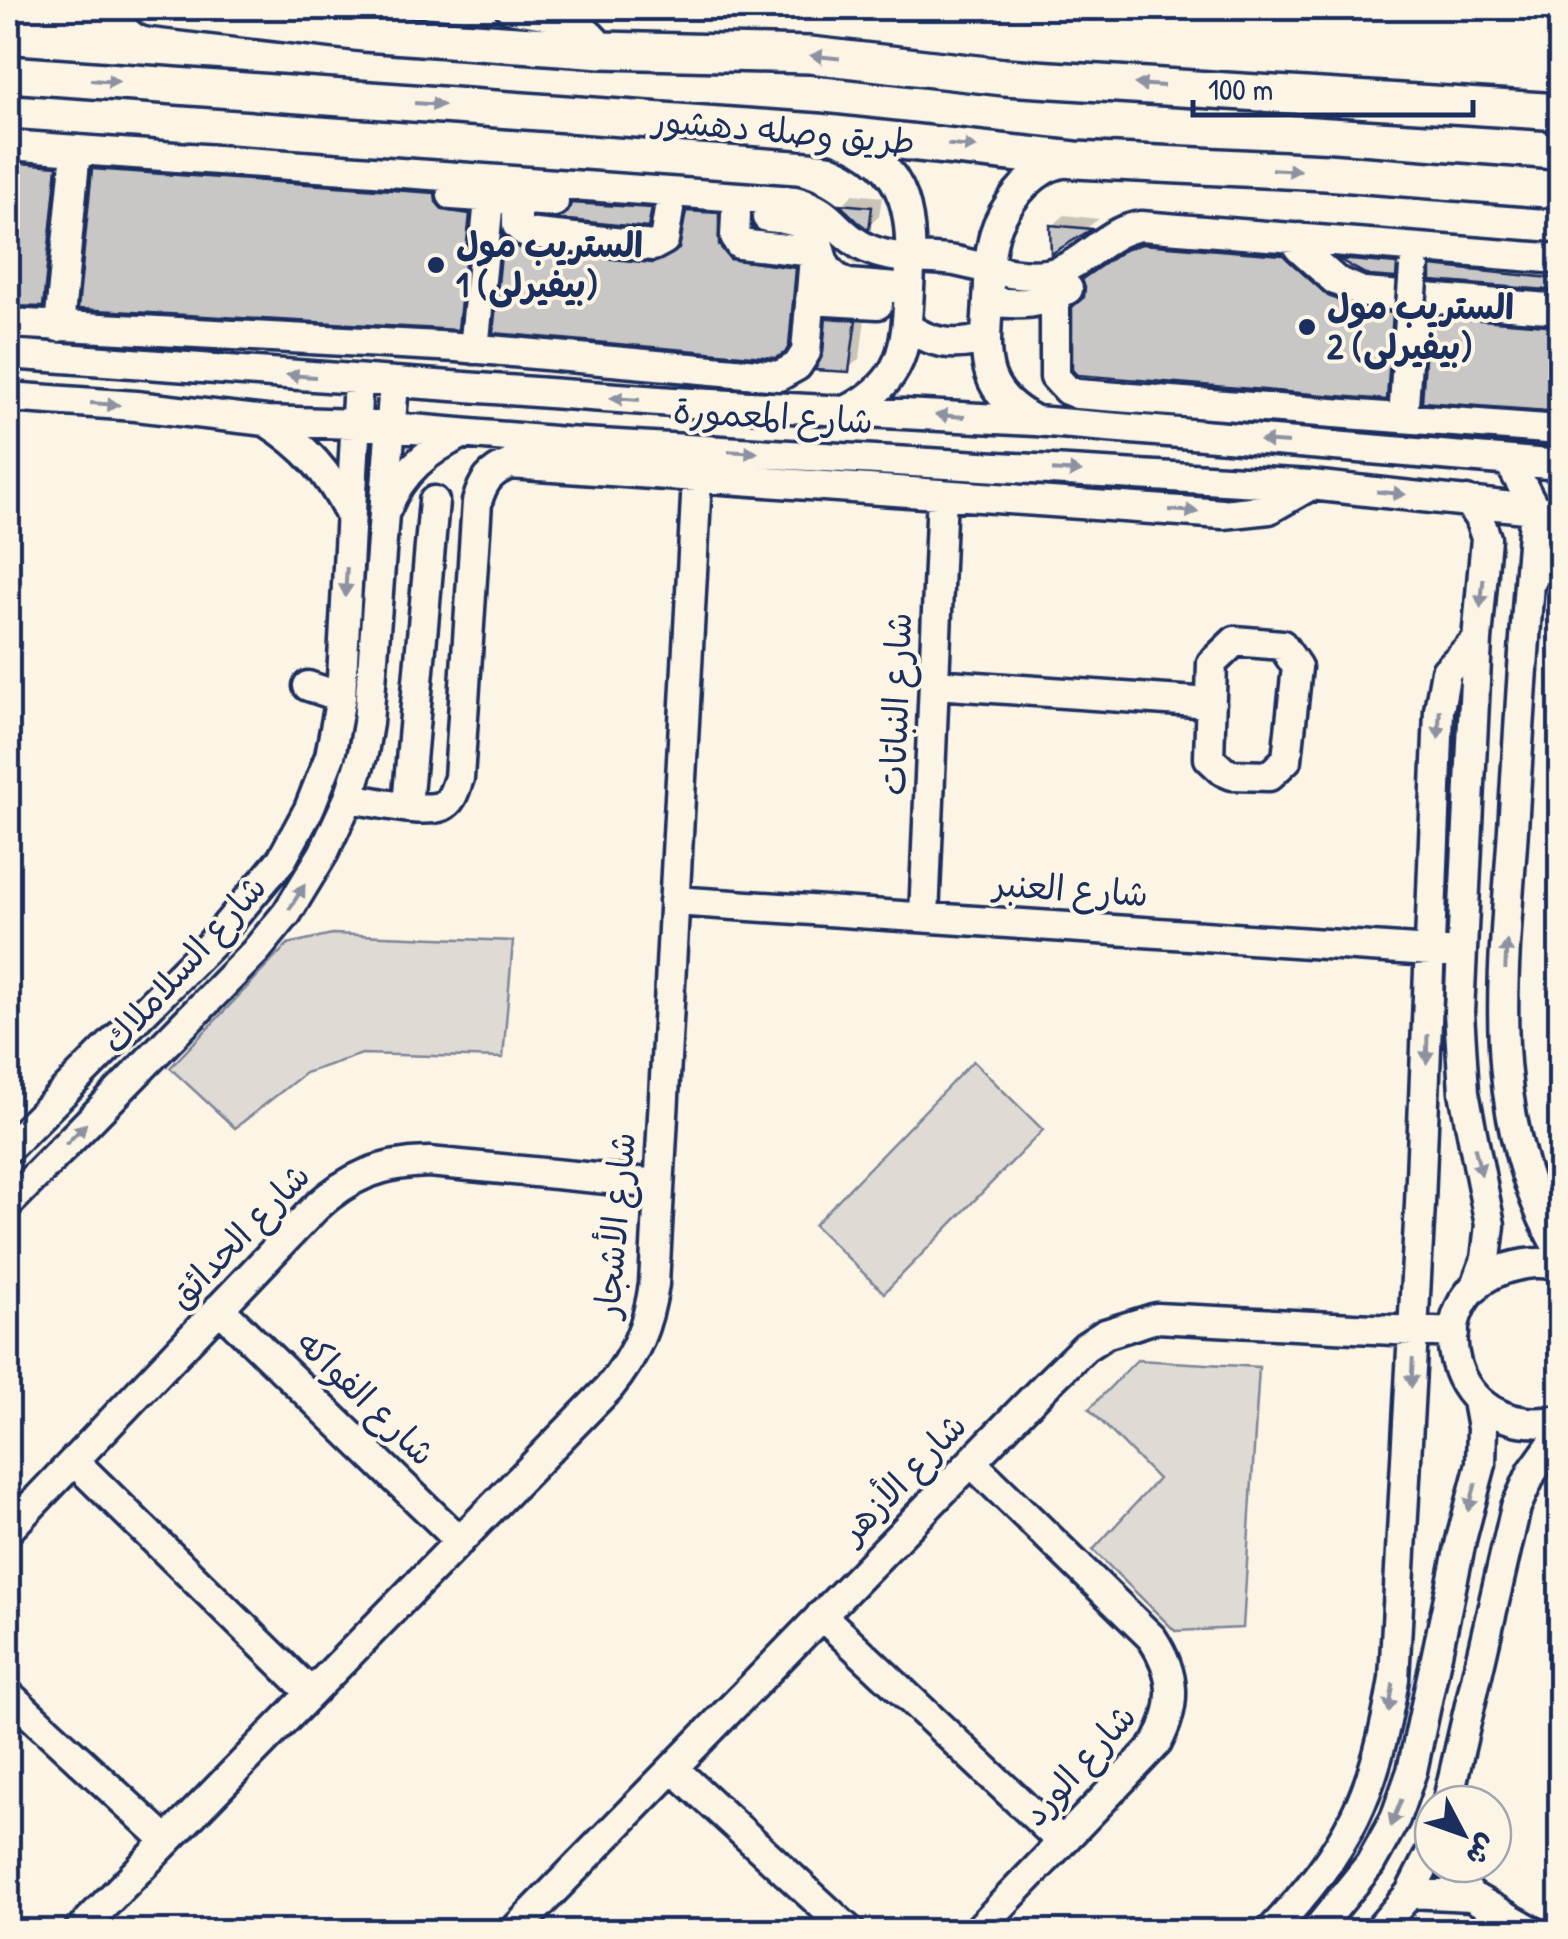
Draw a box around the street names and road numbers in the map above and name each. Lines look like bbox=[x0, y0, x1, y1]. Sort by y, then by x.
street label: طريق وصله دهشور bbox=[648, 95, 917, 165]
street label: شارع المعمورة bbox=[672, 387, 874, 446]
street label: شارع النباتات bbox=[869, 612, 924, 796]
street label: شارع العنبر bbox=[989, 859, 1150, 919]
street label: شارع السلاملاك bbox=[91, 864, 278, 1064]
street label: شارع الأشجار bbox=[583, 1130, 648, 1323]
street label: شارع الحدائق bbox=[157, 1153, 321, 1320]
street label: شارع الفواكه bbox=[285, 1320, 446, 1477]
street label: شارع الأزهر bbox=[827, 1402, 978, 1556]
street label: شارع الورد bbox=[1011, 1694, 1147, 1837]

